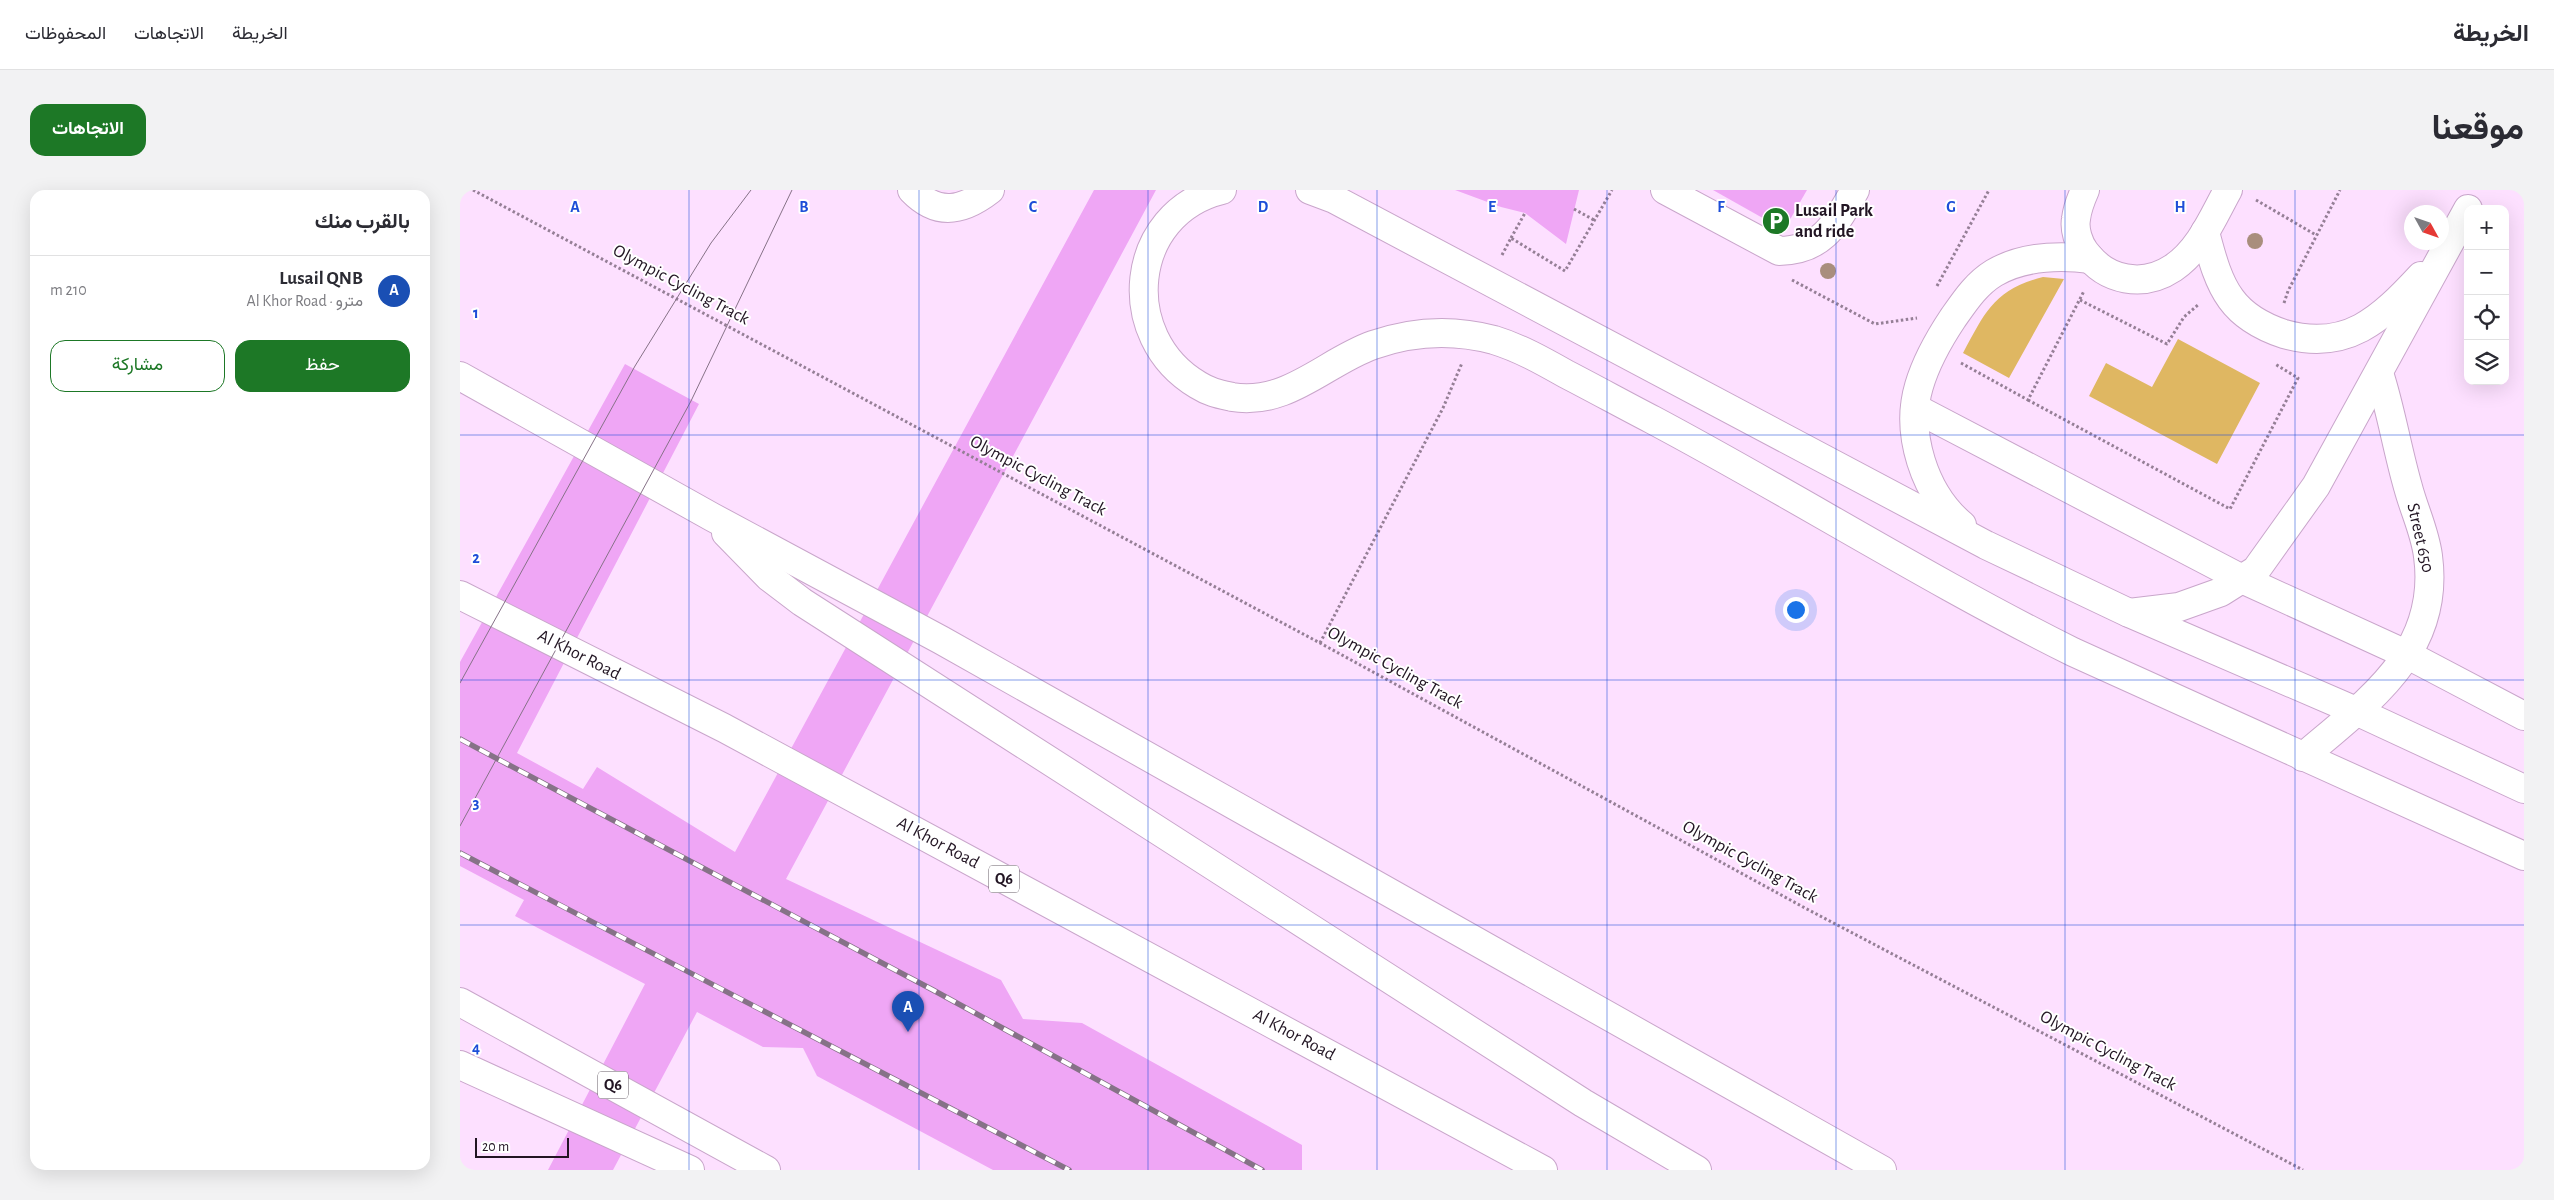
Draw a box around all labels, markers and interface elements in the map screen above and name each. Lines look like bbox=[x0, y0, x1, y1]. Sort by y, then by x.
text: الخريطة bbox=[2453, 22, 2529, 46]
text: المحفوظات bbox=[25, 25, 106, 43]
text: الاتجاهات bbox=[134, 25, 204, 43]
text: الخريطة bbox=[232, 25, 288, 43]
button: الاتجاهات bbox=[30, 104, 146, 156]
text: موقعنا bbox=[2431, 111, 2524, 146]
text: A bbox=[570, 199, 580, 215]
text: B bbox=[799, 199, 809, 215]
text: C bbox=[1029, 199, 1038, 215]
text: D bbox=[1258, 199, 1269, 215]
text: E bbox=[1488, 199, 1496, 215]
text: F bbox=[1717, 199, 1725, 215]
text: G bbox=[1946, 199, 1956, 215]
text: H bbox=[2174, 199, 2186, 215]
place label: Lusail Park and ride bbox=[1795, 202, 1873, 241]
north arrow bbox=[2404, 205, 2449, 250]
map controls bbox=[2464, 205, 2509, 385]
button: + bbox=[2464, 205, 2509, 250]
parking icon: Lusail Park and ride bbox=[1761, 206, 1791, 236]
text: بالقرب منك bbox=[315, 211, 410, 232]
street label: Olympic Cycling Track bbox=[610, 241, 753, 329]
button: − bbox=[2464, 250, 2509, 295]
text: Lusail QNB bbox=[279, 269, 363, 288]
text: 210 m bbox=[50, 282, 87, 298]
text: A bbox=[389, 282, 399, 298]
text: مترو · Al Khor Road bbox=[246, 293, 363, 309]
button: locate bbox=[2464, 295, 2509, 340]
text: 1 bbox=[473, 305, 479, 321]
button: مشاركة bbox=[50, 340, 225, 392]
button: حفظ bbox=[235, 340, 410, 392]
button: layers bbox=[2464, 340, 2509, 385]
street label: Olympic Cycling Track bbox=[967, 432, 1110, 520]
street label: Street 650 bbox=[2403, 501, 2437, 575]
text: 2 bbox=[472, 550, 480, 566]
your location bbox=[1783, 597, 1809, 623]
street label: Olympic Cycling Track bbox=[1324, 623, 1466, 713]
street label: Al Khor Road bbox=[535, 626, 623, 684]
text: 3 bbox=[473, 795, 480, 811]
street label: Al Khor Road bbox=[894, 814, 982, 872]
street label: Olympic Cycling Track bbox=[1679, 817, 1821, 907]
road number: Q6 bbox=[989, 866, 1019, 892]
pin: A bbox=[892, 991, 924, 1032]
street label: Al Khor Road bbox=[1250, 1006, 1338, 1064]
street label: Olympic Cycling Track bbox=[2037, 1007, 2180, 1095]
text: 4 bbox=[472, 1040, 480, 1056]
road number: Q6 bbox=[598, 1072, 628, 1098]
scale bar bbox=[475, 1135, 569, 1158]
text: 20 m bbox=[482, 1140, 509, 1154]

